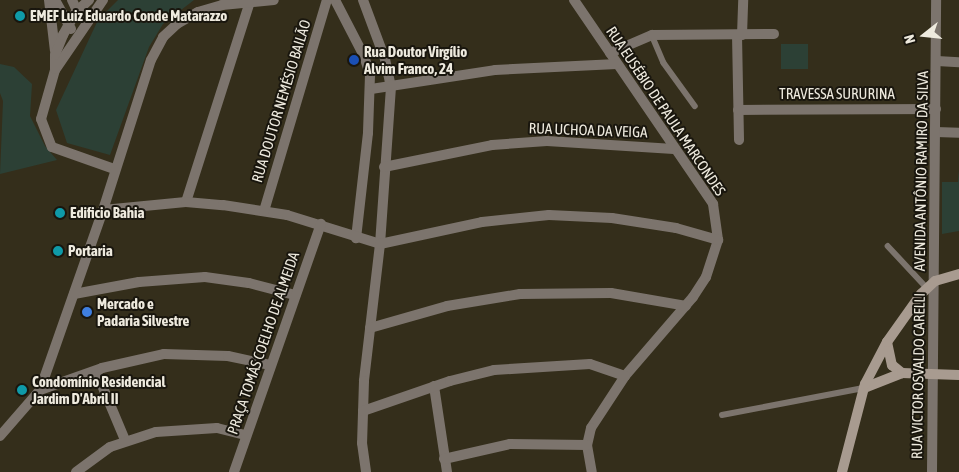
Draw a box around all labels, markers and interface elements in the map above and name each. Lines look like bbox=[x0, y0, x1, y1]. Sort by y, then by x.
place label: EMEF Luiz Eduardo Conde Matarazzo bbox=[30, 7, 227, 25]
marker: EMEF Luiz Eduardo Conde Matarazzo bbox=[14, 10, 26, 22]
north arrow bbox=[899, 10, 949, 60]
street label: RUA DOUTOR NEMÉSIO BAILÃO bbox=[248, 17, 314, 185]
street label: RUA EUSÉBIO DE PAULA MARCONDES bbox=[603, 23, 729, 199]
text: N bbox=[901, 33, 918, 45]
place label: Rua Doutor Virgílio Alvim Franco, 24 bbox=[364, 42, 467, 77]
marker: Rua Doutor Virgílio Alvim Franco, 24 bbox=[348, 54, 360, 66]
street label: AVENIDA ANTÔNIO RAMIRO DA SILVA bbox=[910, 71, 932, 271]
street label: TRAVESSA SURURINA bbox=[779, 85, 895, 103]
street label: RUA UCHOA DA VEIGA bbox=[528, 119, 648, 141]
place label: Edificio Bahia bbox=[70, 204, 144, 222]
marker: Edificio Bahia bbox=[54, 207, 66, 219]
place label: Portaria bbox=[68, 242, 113, 260]
marker: Portaria bbox=[52, 245, 64, 257]
street label: PRAÇA TOMÁS COELHO DE ALMEIDA bbox=[223, 249, 303, 437]
street label: RUA VICTOR OSVALDO CARELLI bbox=[908, 293, 928, 459]
place label: Mercado e Padaria Silvestre bbox=[97, 294, 189, 329]
marker: Mercado e Padaria Silvestre bbox=[81, 306, 93, 318]
place label: Condomínio Residencial Jardim D'Abril II bbox=[32, 372, 166, 407]
marker: Condomínio Residencial Jardim D'Abril II bbox=[16, 384, 28, 396]

